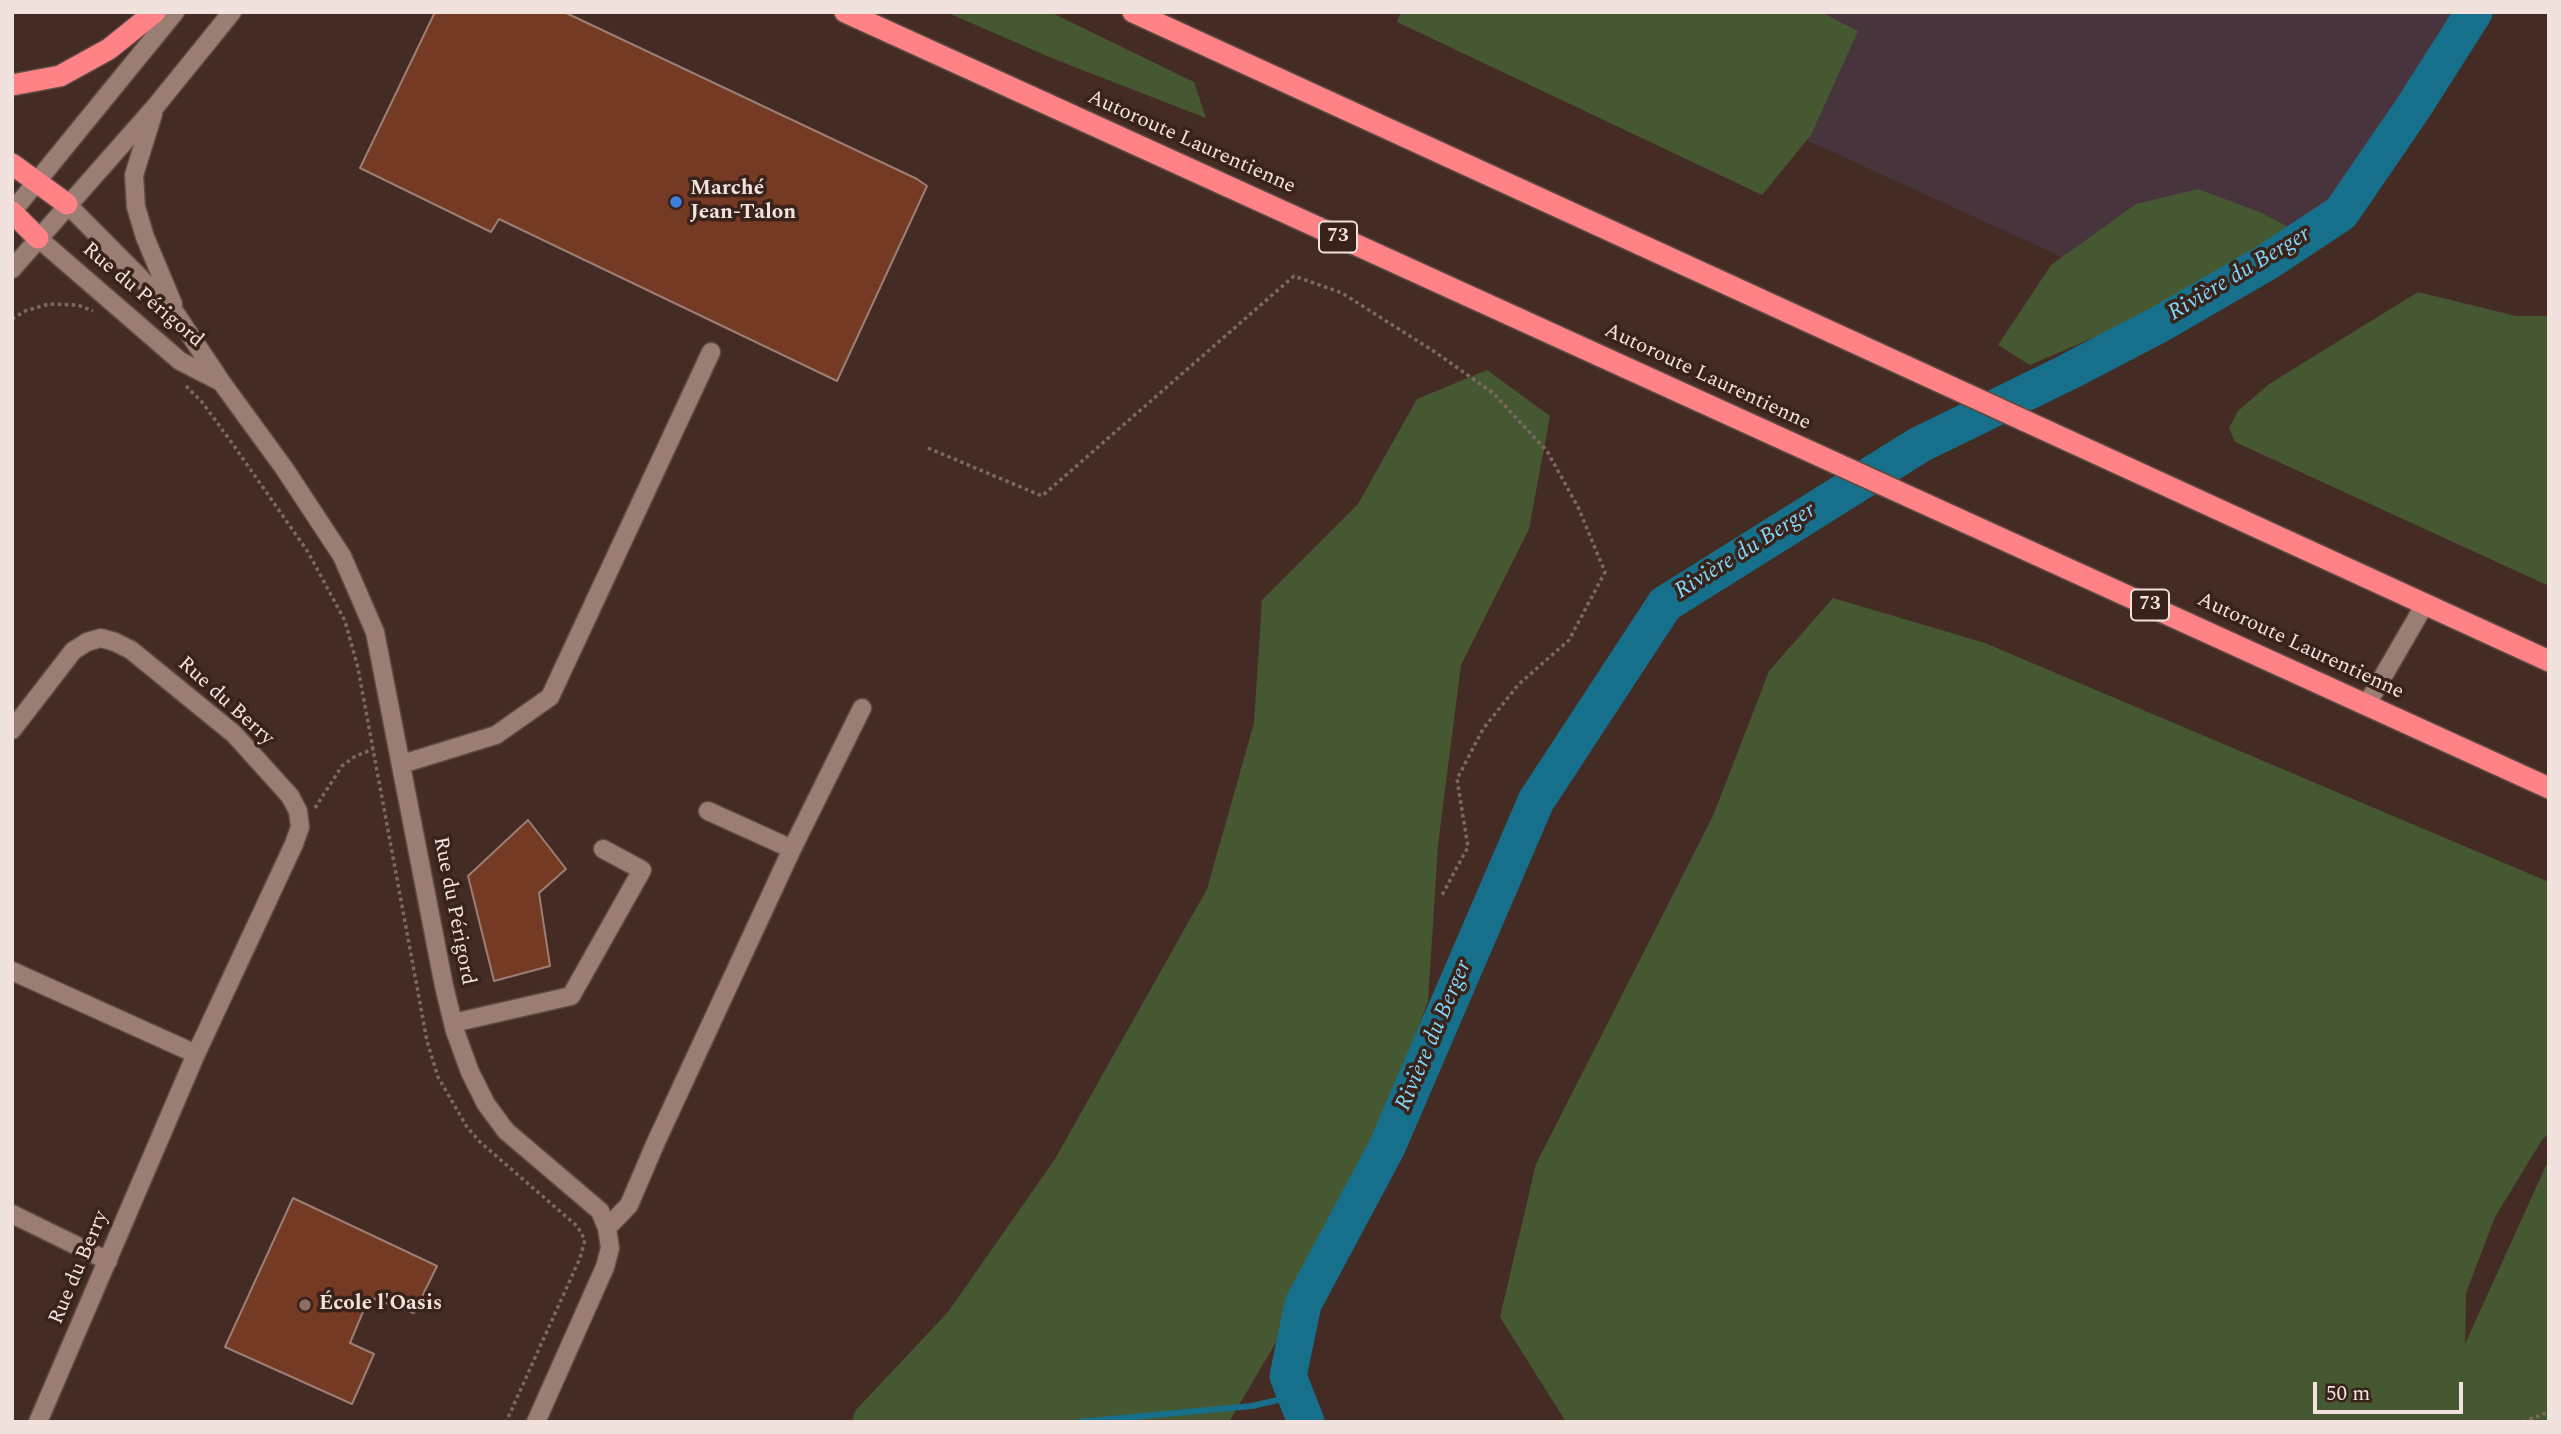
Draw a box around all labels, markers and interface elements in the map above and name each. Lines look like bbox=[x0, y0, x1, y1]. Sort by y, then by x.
street label: Autoroute Laurentienne bbox=[1083, 86, 1299, 200]
place label: Marché Jean-Talon bbox=[690, 177, 796, 227]
marker: Marché Jean-Talon bbox=[668, 194, 684, 210]
road number: 73 bbox=[1319, 221, 1357, 252]
water label: Rivière du Berger bbox=[2164, 222, 2316, 328]
street label: Rue du Périgord bbox=[76, 238, 208, 354]
street label: Autoroute Laurentienne bbox=[1600, 319, 1814, 437]
water label: Rivière du Berger bbox=[1670, 498, 1822, 606]
street label: Autoroute Laurentienne bbox=[2193, 588, 2407, 706]
road number: 73 bbox=[2131, 590, 2169, 620]
street label: Rue du Berry bbox=[172, 652, 278, 752]
street label: Rue du Périgord bbox=[426, 835, 480, 987]
water label: Rivière du Berger bbox=[1391, 957, 1479, 1115]
street label: Rue du Berry bbox=[45, 1207, 115, 1329]
place label: École l'Oasis bbox=[319, 1292, 442, 1318]
marker: École l'Oasis bbox=[297, 1297, 313, 1313]
scale bar bbox=[2316, 1368, 2466, 1412]
text: 50 m bbox=[2326, 1378, 2370, 1410]

